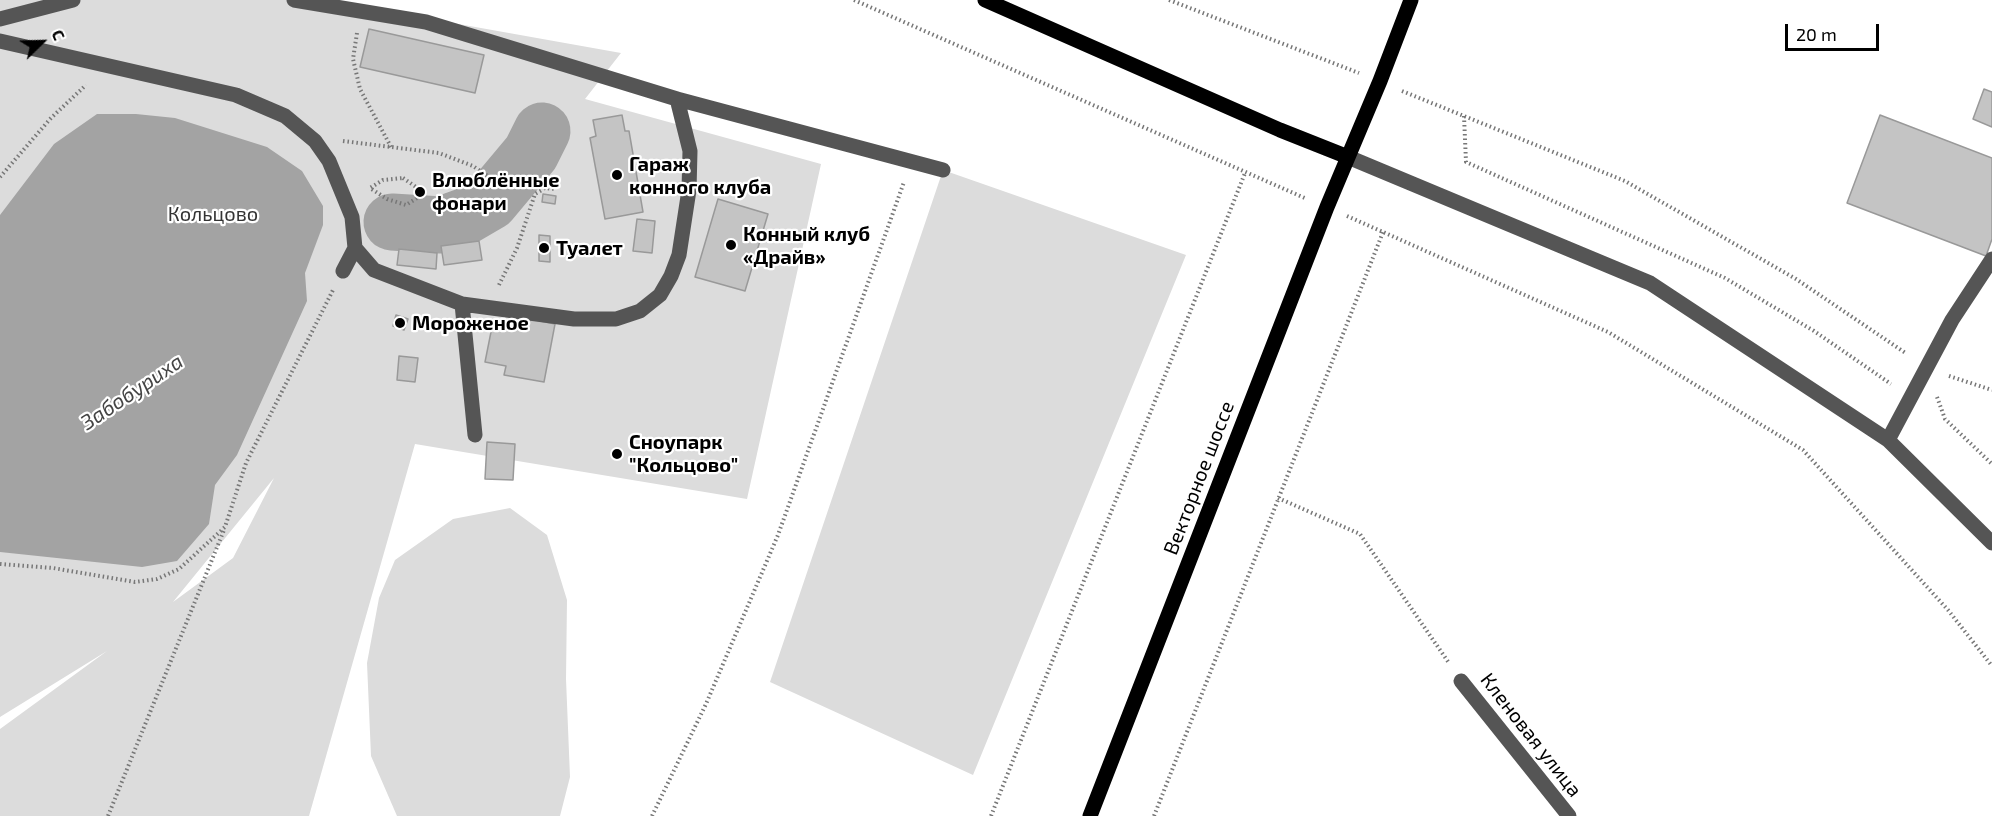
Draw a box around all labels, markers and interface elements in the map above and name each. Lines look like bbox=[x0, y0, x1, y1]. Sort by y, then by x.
north arrow bbox=[12, 12, 72, 72]
scale bar bbox=[1788, 12, 1882, 50]
text: 20 m bbox=[1796, 23, 1837, 45]
text: С bbox=[48, 27, 70, 43]
place label: Гараж конного клуба bbox=[629, 152, 771, 199]
place label: Влюблённые фонари bbox=[432, 168, 560, 215]
marker: Гараж конного клуба bbox=[610, 168, 624, 182]
marker: Влюблённые фонари bbox=[413, 185, 427, 199]
park label: Кольцово bbox=[168, 202, 258, 226]
place label: Конный клуб «Драйв» bbox=[743, 222, 870, 269]
place label: Туалет bbox=[556, 236, 623, 260]
marker: Конный клуб «Драйв» bbox=[724, 238, 738, 252]
marker: Туалет bbox=[537, 241, 551, 255]
place label: Мороженое bbox=[412, 311, 529, 335]
marker: Мороженое bbox=[393, 316, 407, 330]
water label: Забобуриха bbox=[76, 349, 188, 435]
street label: Векторное шоссе bbox=[1159, 398, 1239, 558]
place label: Сноупарк "Кольцово" bbox=[629, 430, 738, 477]
marker: Сноупарк "Кольцово" bbox=[610, 447, 624, 461]
street label: Кленовая улица bbox=[1475, 668, 1587, 802]

